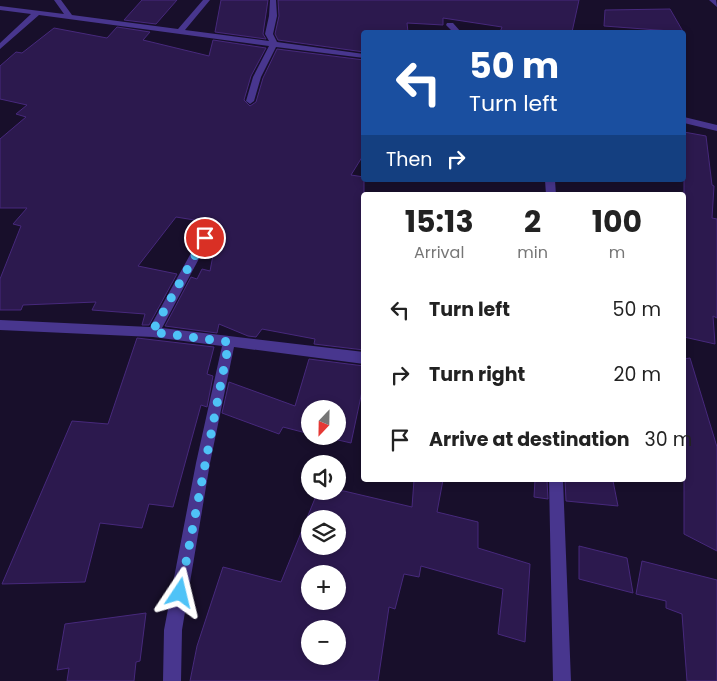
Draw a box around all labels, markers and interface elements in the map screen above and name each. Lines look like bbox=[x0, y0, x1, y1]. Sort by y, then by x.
text: 50 m bbox=[469, 41, 559, 90]
icon: left bbox=[386, 50, 451, 115]
text: Turn left bbox=[469, 88, 557, 119]
icon: right bbox=[442, 145, 470, 173]
text: Then bbox=[386, 146, 432, 173]
text: 15:13 bbox=[405, 200, 474, 243]
text: 2 bbox=[524, 200, 541, 243]
text: 100 bbox=[592, 200, 642, 243]
pin bbox=[184, 217, 226, 259]
icon: arrive bbox=[191, 224, 219, 252]
text: Arrival bbox=[414, 241, 464, 264]
text: min bbox=[517, 241, 548, 264]
text: m bbox=[609, 241, 625, 264]
icon: left bbox=[386, 296, 414, 324]
text: Turn left bbox=[429, 296, 510, 323]
text: 50 m bbox=[612, 296, 661, 323]
icon: right bbox=[386, 361, 414, 389]
text: Turn right bbox=[429, 361, 525, 388]
text: 20 m bbox=[613, 361, 661, 388]
north arrow bbox=[301, 400, 346, 445]
map controls bbox=[301, 400, 346, 665]
icon: arrive bbox=[386, 426, 414, 454]
text: Arrive at destination bbox=[429, 426, 630, 453]
text: 30 m bbox=[645, 426, 692, 453]
button: sound bbox=[301, 455, 346, 500]
button: layers bbox=[301, 510, 346, 555]
button: + bbox=[301, 565, 346, 610]
position arrow bbox=[153, 566, 205, 618]
button: − bbox=[301, 620, 346, 665]

